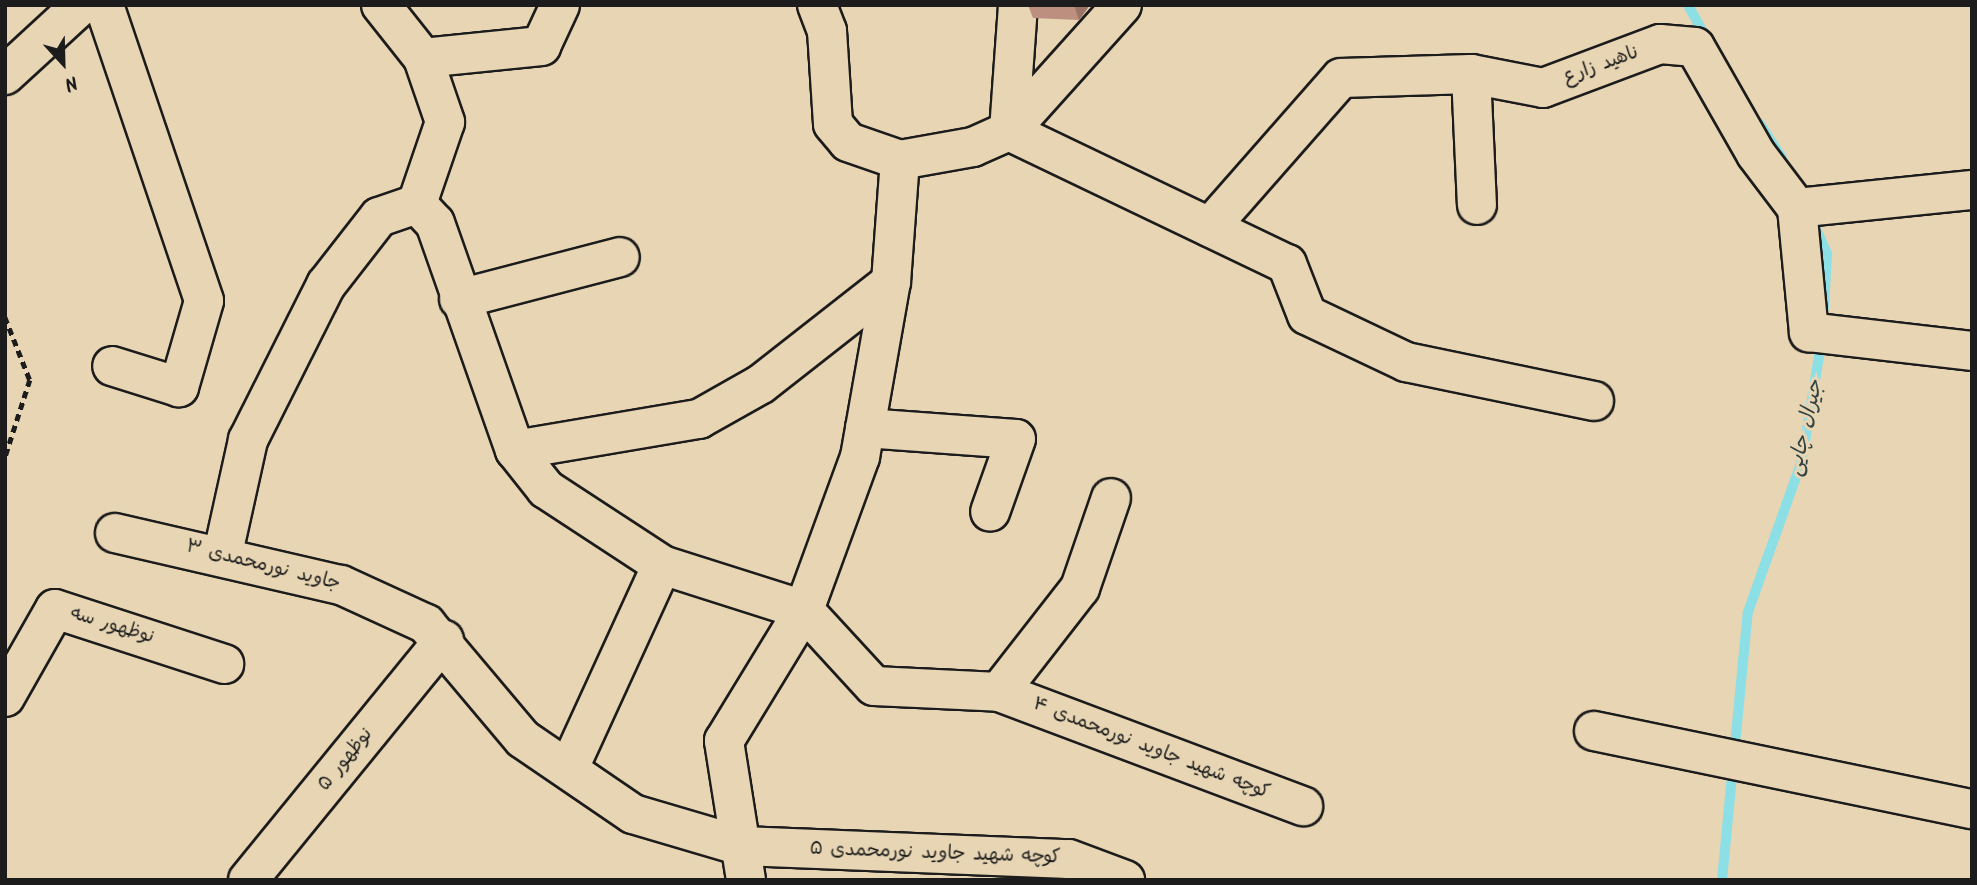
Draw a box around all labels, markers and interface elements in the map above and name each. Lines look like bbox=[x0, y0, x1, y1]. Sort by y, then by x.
north arrow bbox=[28, 28, 98, 98]
street label: ناهید زارع bbox=[1560, 42, 1642, 90]
text: N bbox=[60, 66, 82, 99]
water label: جیرال چایی bbox=[1783, 377, 1829, 479]
street label: جاوید نورمحمدی ۳ bbox=[183, 536, 343, 596]
street label: نوظهور سه bbox=[67, 602, 157, 650]
street label: کوچه شهید جاوید نورمحمدی ۴ bbox=[1029, 693, 1273, 805]
street label: نوظهور ۵ bbox=[314, 724, 378, 796]
street label: کوچه شهید جاوید نورمحمدی ۵ bbox=[809, 838, 1061, 870]

